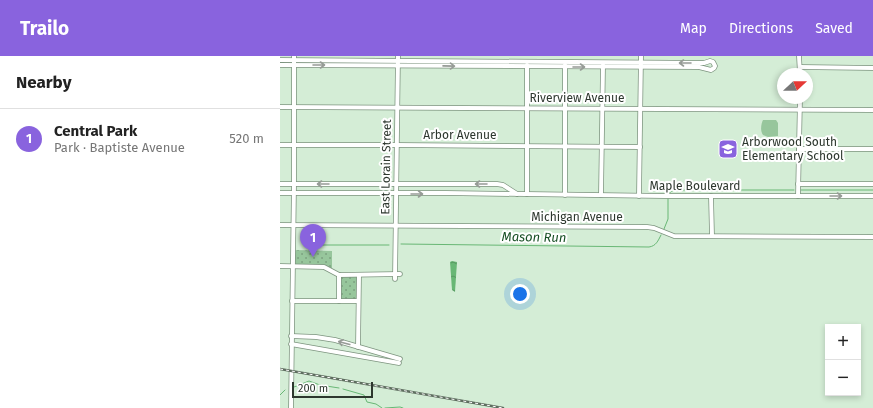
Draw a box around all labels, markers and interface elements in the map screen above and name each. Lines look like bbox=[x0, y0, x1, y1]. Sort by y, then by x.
text: Trailo bbox=[20, 17, 69, 40]
text: Map bbox=[680, 20, 707, 37]
text: Directions bbox=[729, 20, 793, 37]
text: Saved bbox=[815, 20, 853, 37]
one-way arrow bbox=[679, 59, 692, 67]
one-way arrow bbox=[312, 61, 325, 69]
one-way arrow bbox=[442, 62, 455, 70]
one-way arrow bbox=[572, 63, 585, 71]
north arrow bbox=[777, 68, 813, 104]
text: Nearby bbox=[16, 72, 71, 93]
street label: Riverview Avenue bbox=[529, 91, 625, 105]
street label: East Lorain Street bbox=[378, 119, 394, 215]
text: Central Park bbox=[54, 122, 137, 140]
street label: Arbor Avenue bbox=[423, 128, 497, 142]
text: 1 bbox=[26, 131, 32, 146]
text: 520 m bbox=[229, 131, 264, 146]
place label: Arborwood South Elementary School bbox=[742, 135, 844, 163]
school or university icon: Arborwood South Elementary School bbox=[717, 138, 739, 160]
text: Park · Baptiste Avenue bbox=[54, 140, 185, 155]
street label: Maple Boulevard bbox=[649, 179, 741, 193]
one-way arrow bbox=[317, 180, 330, 188]
one-way arrow bbox=[475, 180, 488, 188]
one-way arrow bbox=[410, 190, 423, 198]
one-way arrow bbox=[829, 192, 842, 200]
street label: Michigan Avenue bbox=[531, 210, 623, 224]
pin: 1 bbox=[300, 224, 326, 257]
water label: Mason Run bbox=[502, 229, 566, 245]
your location bbox=[510, 284, 530, 304]
map controls bbox=[825, 324, 861, 396]
button: + bbox=[825, 324, 861, 360]
one-way arrow bbox=[338, 338, 351, 346]
button: − bbox=[825, 360, 861, 396]
scale bar bbox=[292, 380, 373, 399]
text: 200 m bbox=[298, 382, 328, 395]

